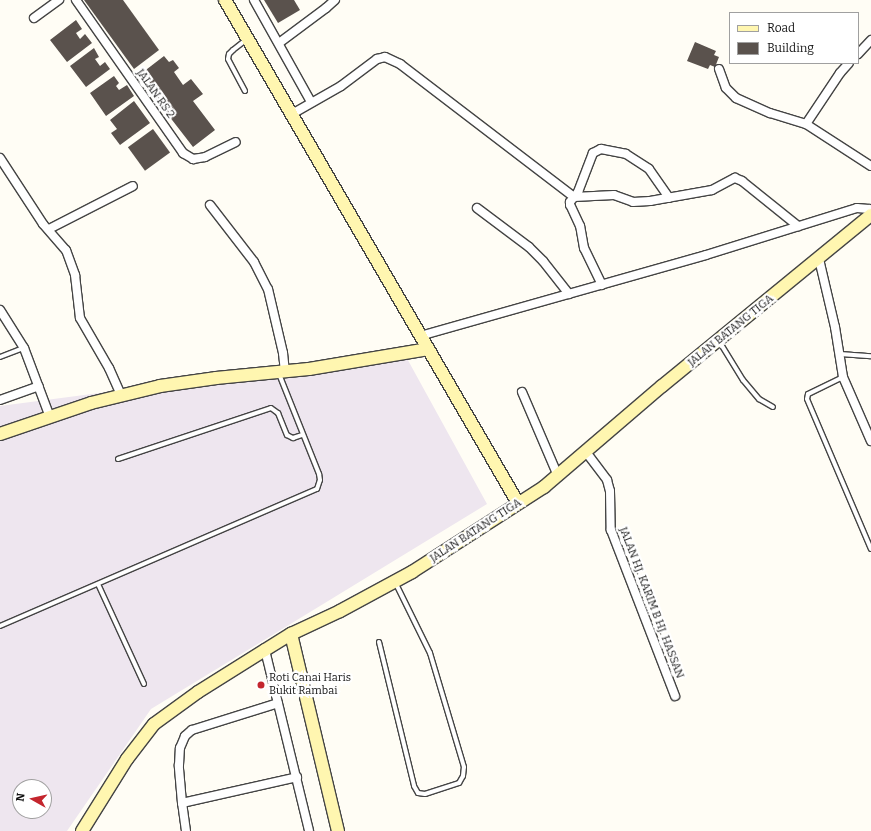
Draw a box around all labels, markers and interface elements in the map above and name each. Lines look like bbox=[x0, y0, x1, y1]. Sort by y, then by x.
legend bbox=[729, 12, 859, 64]
text: Road bbox=[767, 21, 795, 35]
text: Building bbox=[767, 41, 814, 55]
street label: JALAN RS 2 bbox=[133, 67, 177, 121]
street label: JALAN BATANG TIGA bbox=[686, 292, 776, 370]
street label: JALAN BATANG TIGA bbox=[428, 497, 524, 565]
street label: JALAN HJ. KARIM B HJ. HASSAN bbox=[616, 525, 686, 681]
place label: Roti Canai Haris Bukit Rambai bbox=[269, 672, 351, 698]
marker: Roti Canai Haris Bukit Rambai bbox=[256, 680, 266, 690]
north arrow bbox=[12, 779, 52, 819]
text: N bbox=[14, 792, 28, 803]

